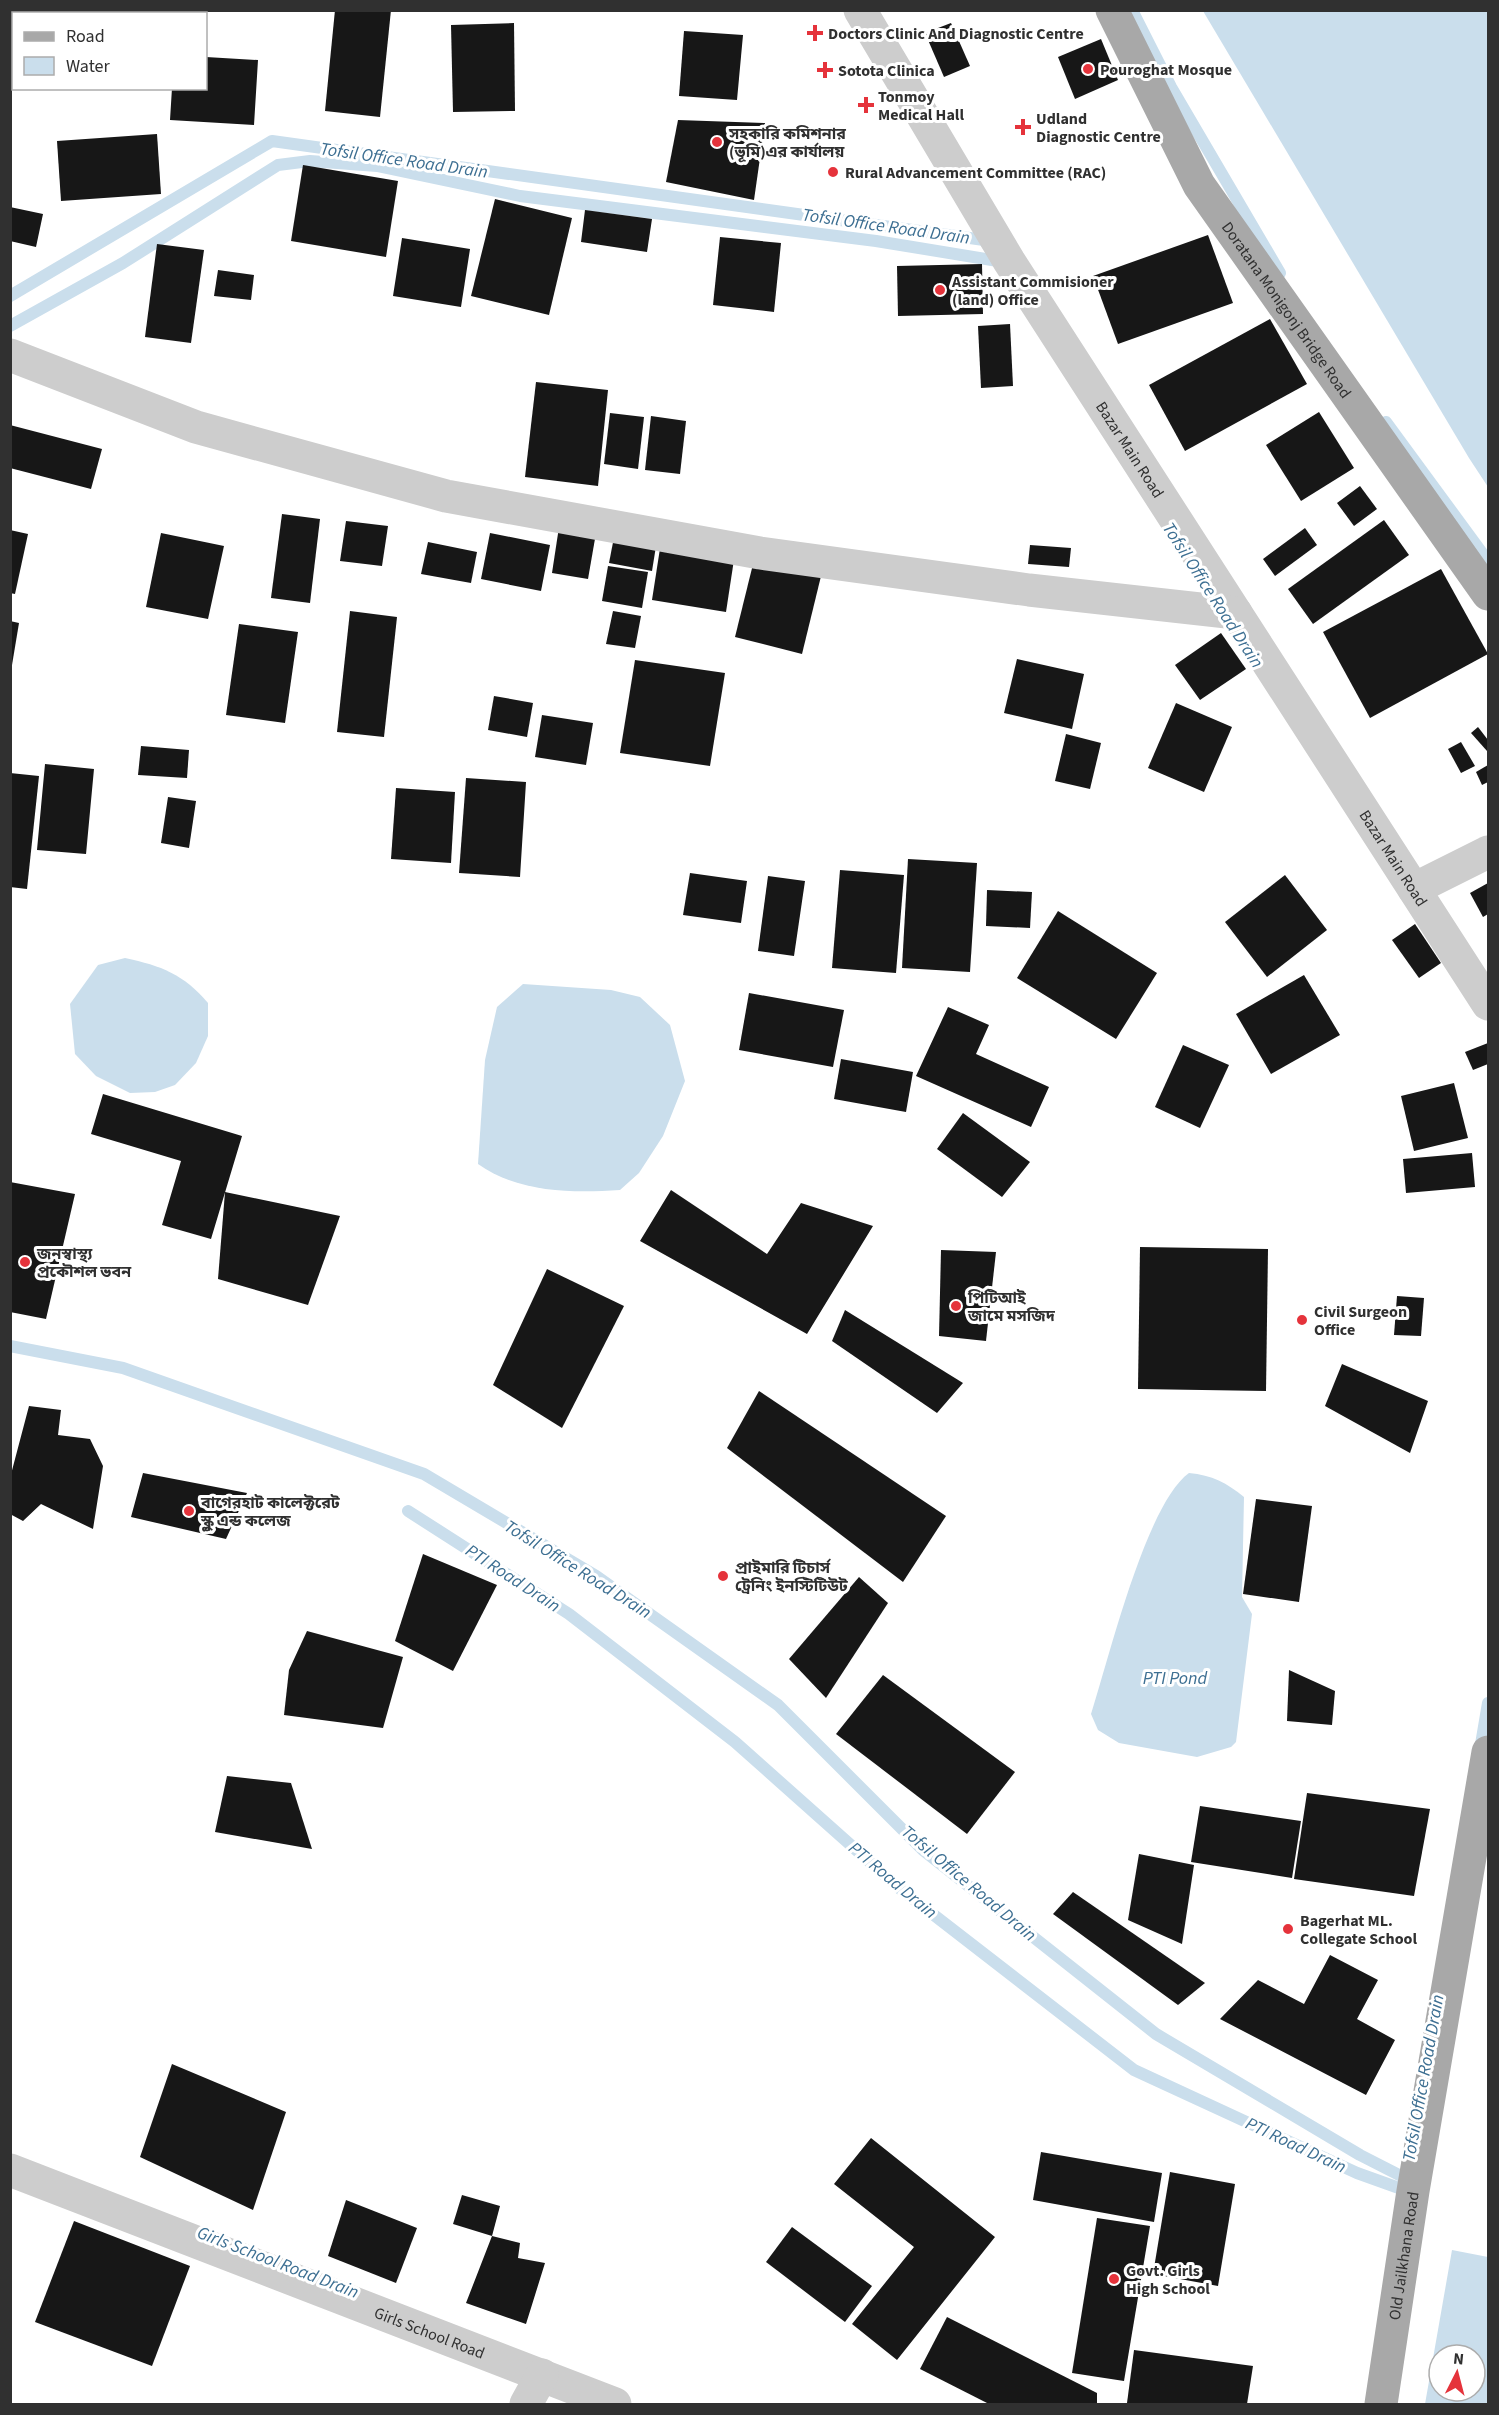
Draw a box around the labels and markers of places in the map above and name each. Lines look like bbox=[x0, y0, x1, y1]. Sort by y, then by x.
place label: Doctors Clinic And Diagnostic Centre bbox=[828, 23, 1084, 45]
marker: Doctors Clinic And Diagnostic Centre bbox=[806, 24, 824, 42]
place label: Pouroghat Mosque bbox=[1100, 59, 1232, 81]
place label: Sotota Clinica bbox=[838, 60, 935, 82]
marker: Sotota Clinica bbox=[816, 61, 834, 79]
marker: Pouroghat Mosque bbox=[1081, 62, 1095, 76]
place label: Tonmoy Medical Hall bbox=[878, 86, 964, 126]
marker: Tonmoy Medical Hall bbox=[859, 98, 873, 112]
place label: Udland Diagnostic Centre bbox=[1036, 108, 1161, 148]
marker: Udland Diagnostic Centre bbox=[1014, 118, 1032, 136]
place label: সহকারি কমিশনার (ভূমি)এর কার্যালয় bbox=[728, 123, 846, 163]
marker: সহকারি কমিশনার (ভূমি)এর কার্যালয় bbox=[710, 135, 724, 149]
place label: Rural Advancement Committee (RAC) bbox=[845, 162, 1106, 184]
marker: Rural Advancement Committee (RAC) bbox=[826, 165, 840, 179]
place label: Assistant Commisioner (land) Office bbox=[951, 271, 1114, 311]
marker: Assistant Commisioner (land) Office bbox=[933, 283, 947, 297]
place label: জনস্বাস্থ্য প্রকৌশল ভবন bbox=[36, 1243, 132, 1283]
marker: জনস্বাস্থ্য প্রকৌশল ভবন bbox=[18, 1255, 32, 1269]
place label: পিটিআই জামে মসজিদ bbox=[967, 1287, 1056, 1327]
marker: পিটিআই জামে মসজিদ bbox=[949, 1299, 963, 1313]
place label: Civil Surgeon Office bbox=[1314, 1301, 1407, 1341]
marker: Civil Surgeon Office bbox=[1295, 1313, 1309, 1327]
place label: বাগেরহাট কালেক্টরেট স্কুল এন্ড কলেজ bbox=[200, 1492, 341, 1532]
marker: বাগেরহাট কালেক্টরেট স্কুল এন্ড কলেজ bbox=[182, 1504, 196, 1518]
place label: প্রাইমারি টিচার্স ট্রেনিং ইনস্টিটিউট bbox=[735, 1557, 849, 1597]
marker: প্রাইমারি টিচার্স ট্রেনিং ইনস্টিটিউট bbox=[716, 1569, 730, 1583]
place label: Bagerhat ML. Collegate School bbox=[1300, 1910, 1417, 1950]
marker: Bagerhat ML. Collegate School bbox=[1281, 1922, 1295, 1936]
place label: Govt. Girls High School bbox=[1126, 2260, 1210, 2300]
marker: Govt. Girls High School bbox=[1107, 2272, 1121, 2286]

